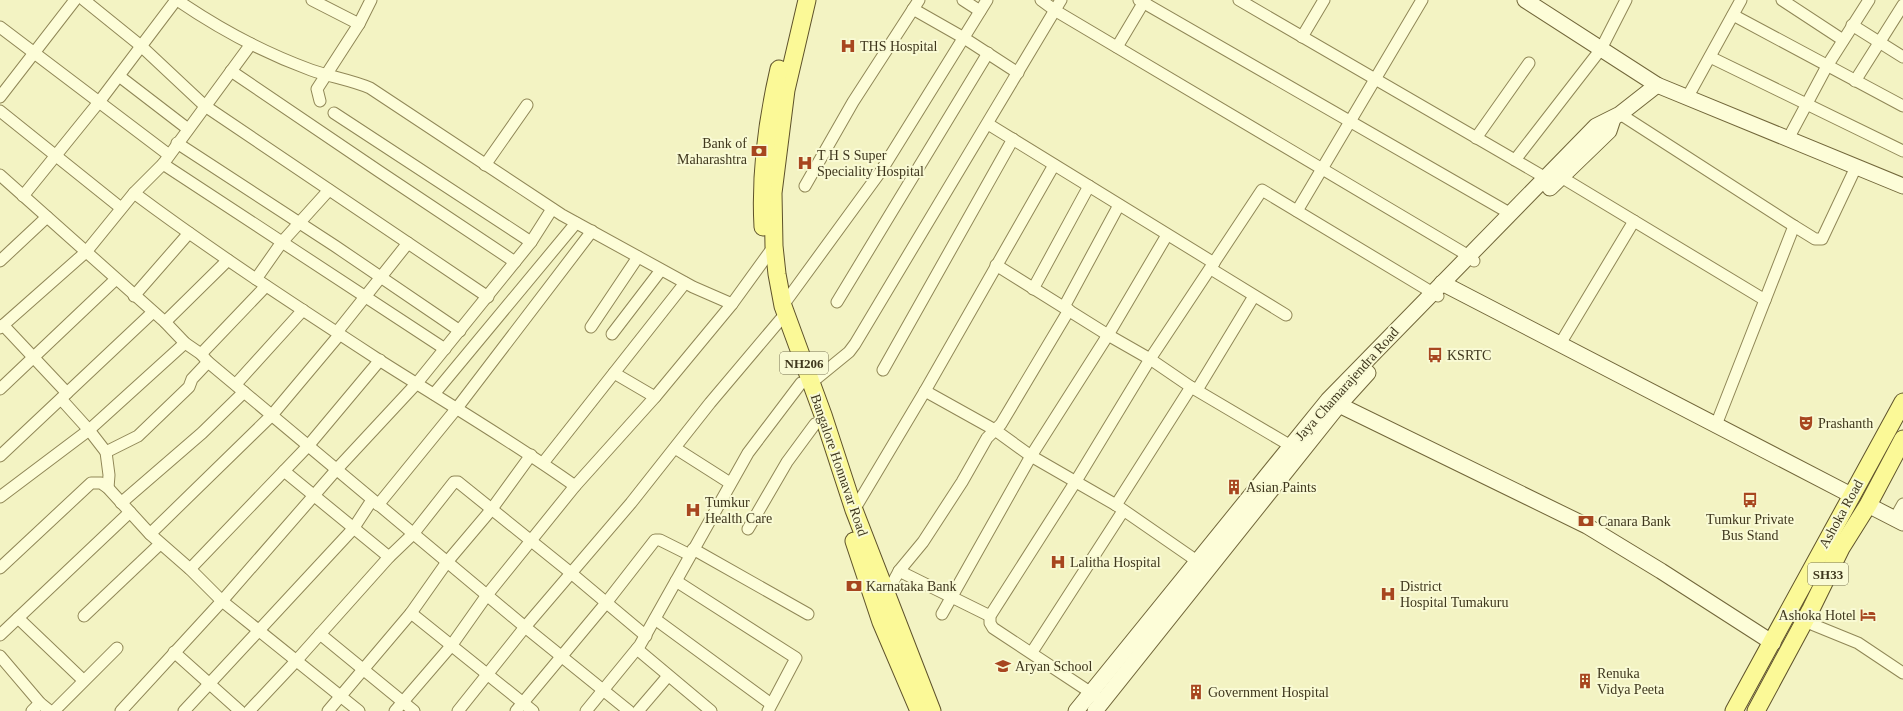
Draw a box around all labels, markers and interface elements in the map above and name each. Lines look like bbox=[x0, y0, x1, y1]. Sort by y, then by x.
hospital icon: THS Hospital bbox=[839, 37, 857, 55]
place label: THS Hospital bbox=[860, 39, 938, 54]
place label: Bank of Maharashtra bbox=[677, 136, 748, 167]
bank icon: Bank of Maharashtra bbox=[750, 142, 768, 160]
place label: T H S Super Speciality Hospital bbox=[817, 148, 924, 179]
hospital icon: T H S Super Speciality Hospital bbox=[796, 154, 814, 172]
street label: Jaya Chamarajendra Road bbox=[1292, 324, 1402, 444]
bus stop icon: KSRTC bbox=[1426, 346, 1444, 364]
place label: KSRTC bbox=[1447, 348, 1491, 363]
road number: NH206 bbox=[780, 352, 828, 374]
street label: Bangalore Honnavar Road bbox=[808, 392, 870, 538]
theatre icon: Prashanth bbox=[1797, 414, 1815, 432]
place label: Prashanth bbox=[1818, 416, 1873, 431]
street label: Ashoka Road bbox=[1816, 477, 1866, 551]
building icon: Asian Paints bbox=[1225, 478, 1243, 496]
place label: Asian Paints bbox=[1246, 480, 1316, 495]
bus stop icon: Tumkur Private Bus Stand bbox=[1741, 491, 1759, 509]
place label: Tumkur Health Care bbox=[705, 495, 772, 526]
hospital icon: Tumkur Health Care bbox=[684, 501, 702, 519]
bank icon: Canara Bank bbox=[1577, 512, 1595, 530]
place label: Tumkur Private Bus Stand bbox=[1706, 512, 1794, 543]
place label: Canara Bank bbox=[1598, 514, 1671, 529]
hospital icon: Lalitha Hospital bbox=[1049, 553, 1067, 571]
place label: Lalitha Hospital bbox=[1070, 555, 1161, 570]
road number: SH33 bbox=[1808, 563, 1848, 585]
bank icon: Karnataka Bank bbox=[845, 577, 863, 595]
place label: Karnataka Bank bbox=[866, 579, 957, 594]
place label: District Hospital Tumakuru bbox=[1400, 579, 1509, 610]
hospital icon: District Hospital Tumakuru bbox=[1379, 585, 1397, 603]
hotel icon: Ashoka Hotel bbox=[1859, 606, 1877, 624]
place label: Ashoka Hotel bbox=[1779, 608, 1856, 623]
school or university icon: Aryan School bbox=[994, 657, 1012, 675]
place label: Aryan School bbox=[1015, 659, 1092, 674]
place label: Renuka Vidya Peeta bbox=[1597, 666, 1665, 697]
building icon: Renuka Vidya Peeta bbox=[1576, 672, 1594, 690]
building icon: Government Hospital bbox=[1187, 683, 1205, 701]
place label: Government Hospital bbox=[1208, 685, 1329, 700]

